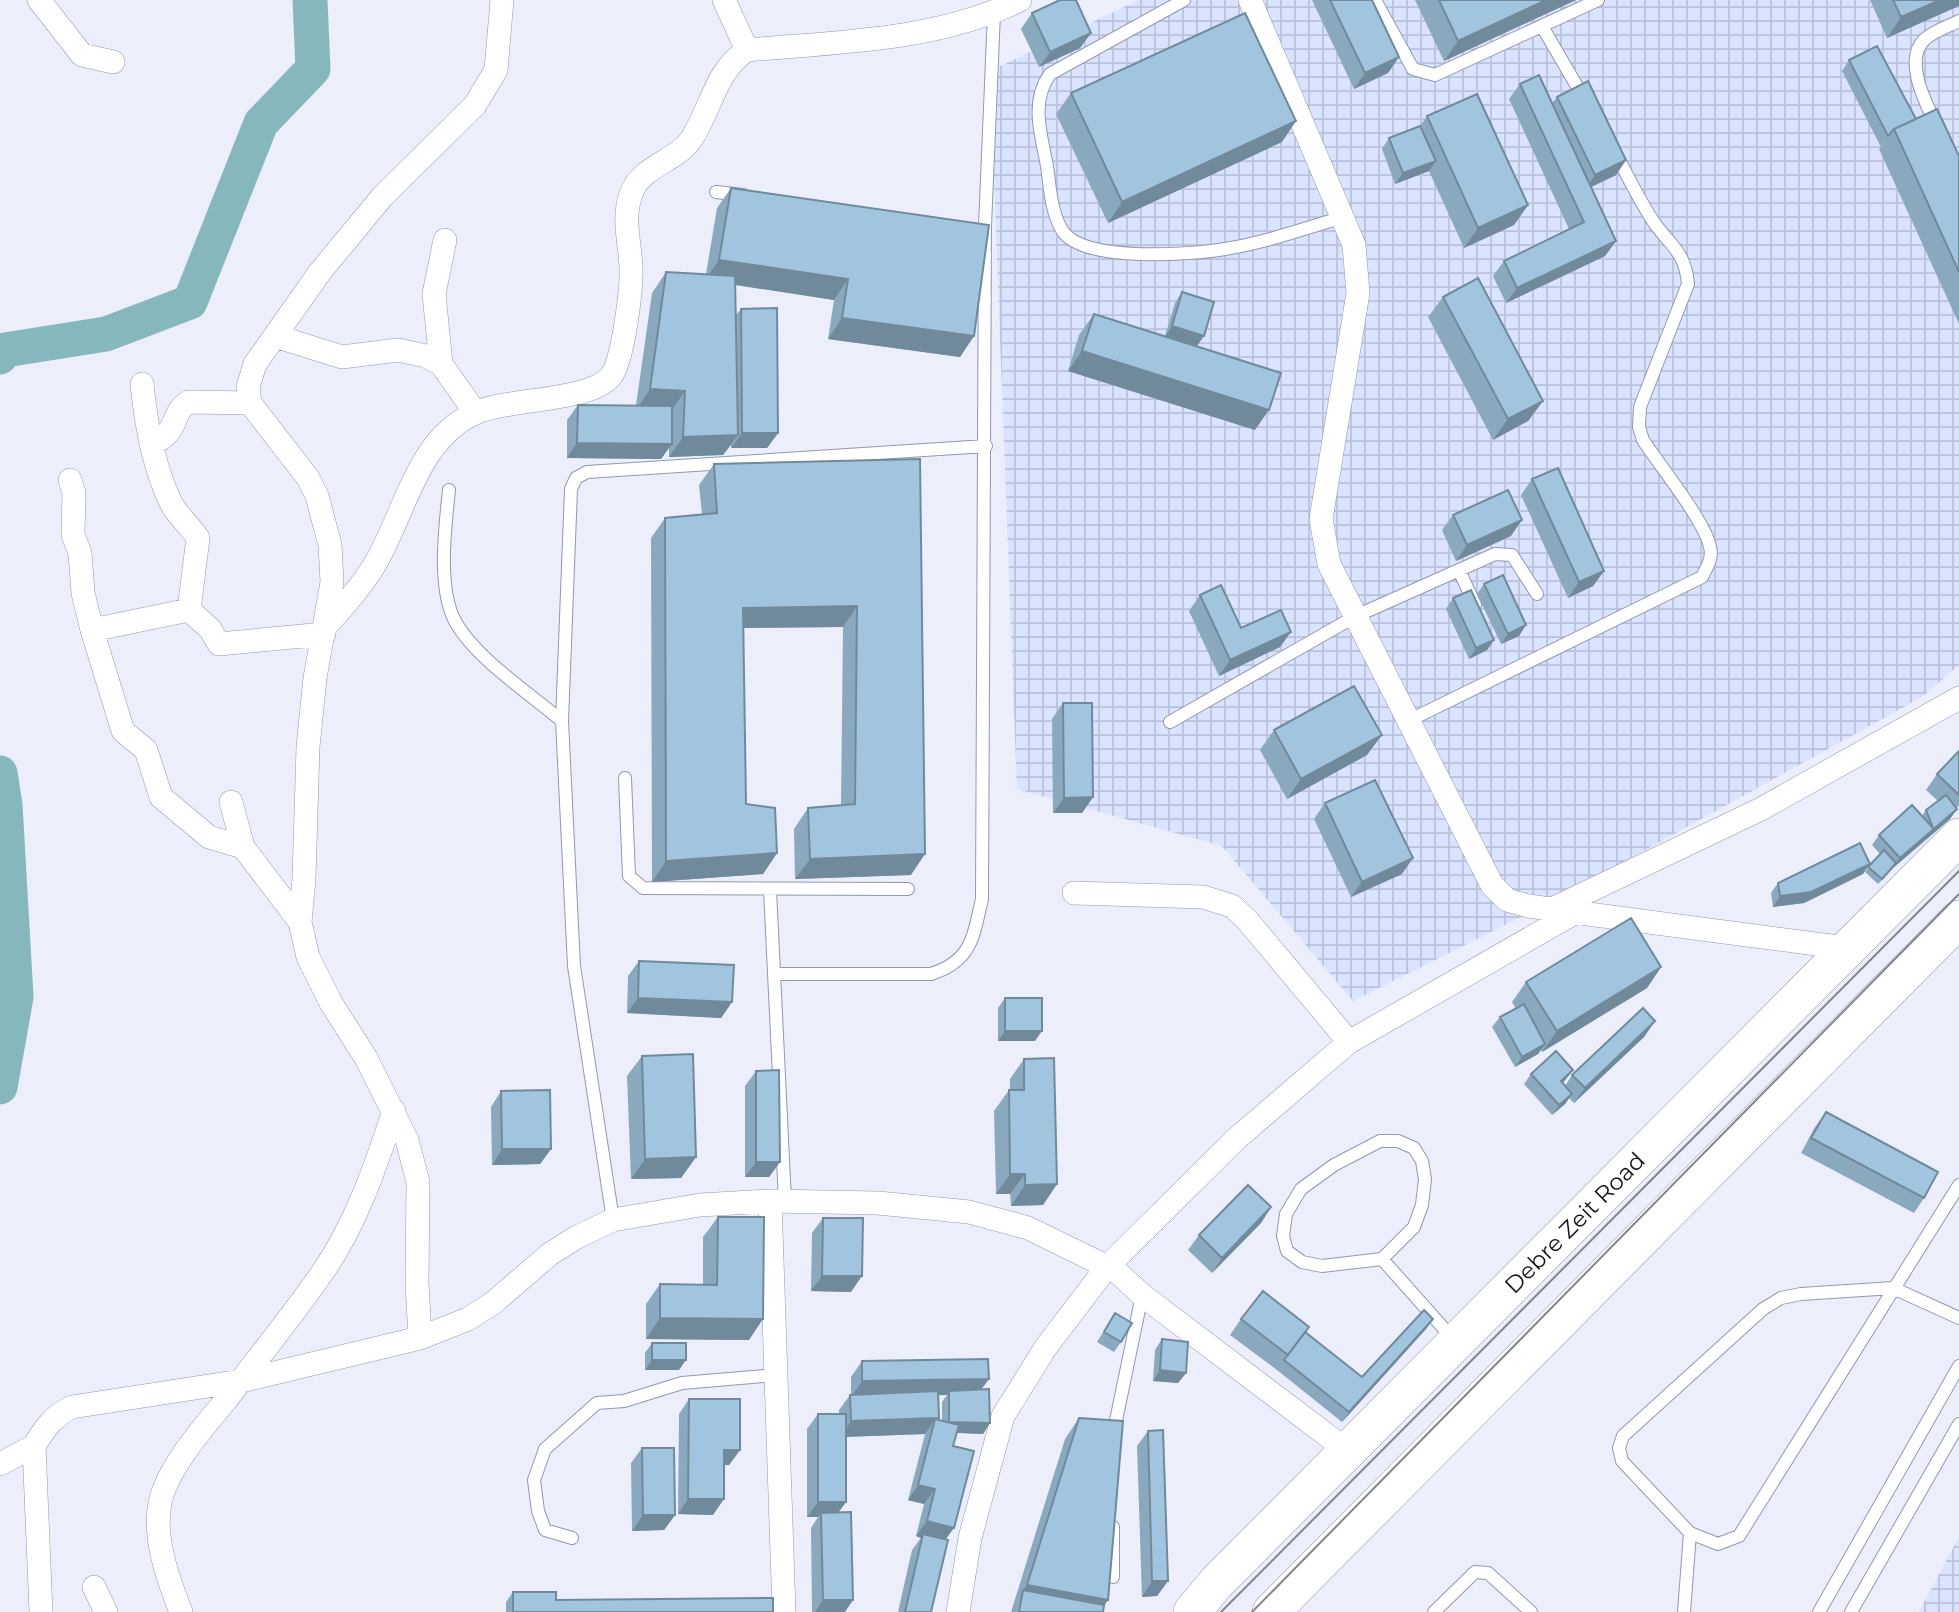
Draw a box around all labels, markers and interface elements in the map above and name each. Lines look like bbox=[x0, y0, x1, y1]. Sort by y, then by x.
street label: Debre Zeit Road bbox=[1499, 1147, 1651, 1299]

